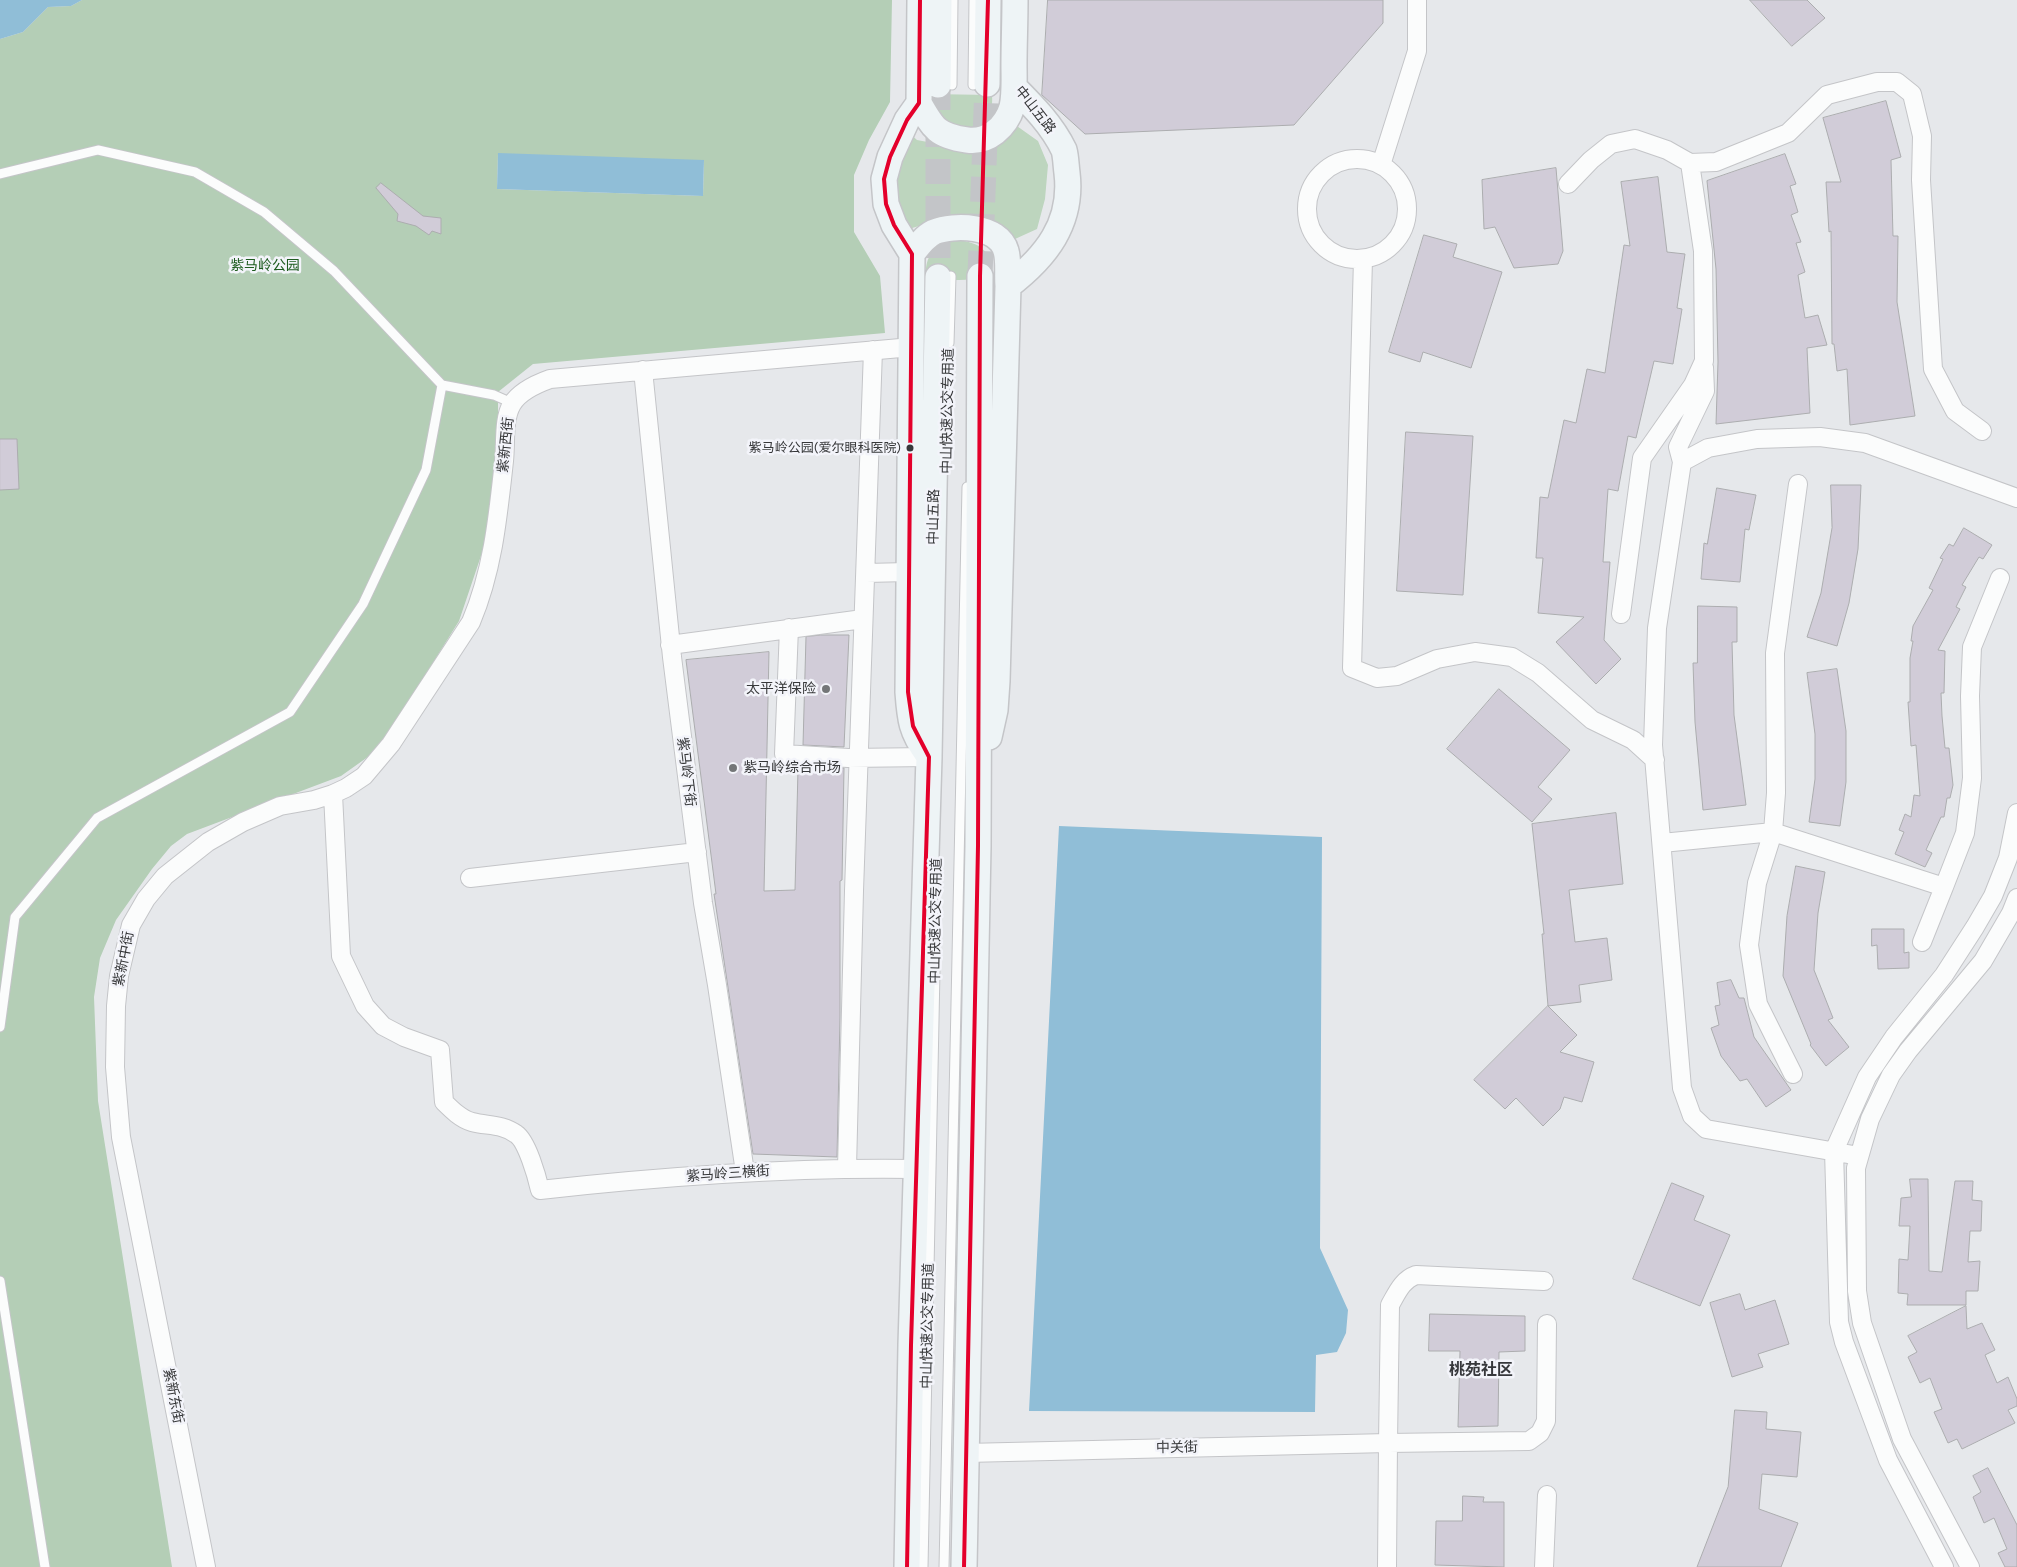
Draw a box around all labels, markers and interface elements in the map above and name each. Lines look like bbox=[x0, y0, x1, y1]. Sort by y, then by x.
street label: 中山五路 bbox=[1011, 83, 1059, 137]
park label: 紫马岭公园 bbox=[230, 258, 300, 274]
street label: 中山快速公交专用道 bbox=[939, 348, 957, 474]
street label: 紫新西街 bbox=[495, 416, 517, 474]
place label: 紫马岭公园(爱尔眼科医院) bbox=[749, 440, 901, 456]
marker: 紫马岭公园(爱尔眼科医院) bbox=[905, 443, 915, 453]
street label: 中山五路 bbox=[925, 489, 943, 545]
place label: 太平洋保险 bbox=[746, 681, 816, 697]
marker: 太平洋保险 bbox=[820, 683, 832, 695]
street label: 紫马岭下街 bbox=[673, 736, 699, 808]
place label: 紫马岭综合市场 bbox=[743, 760, 841, 776]
marker: 紫马岭综合市场 bbox=[727, 762, 739, 774]
street label: 中山快速公交专用道 bbox=[927, 858, 945, 984]
street label: 紫新中街 bbox=[110, 930, 138, 988]
street label: 紫马岭三横街 bbox=[686, 1163, 770, 1185]
street label: 中山快速公交专用道 bbox=[919, 1263, 937, 1389]
district label: 桃苑社区 bbox=[1449, 1360, 1513, 1380]
street label: 紫新东街 bbox=[159, 1367, 187, 1425]
street label: 中关街 bbox=[1156, 1439, 1198, 1457]

